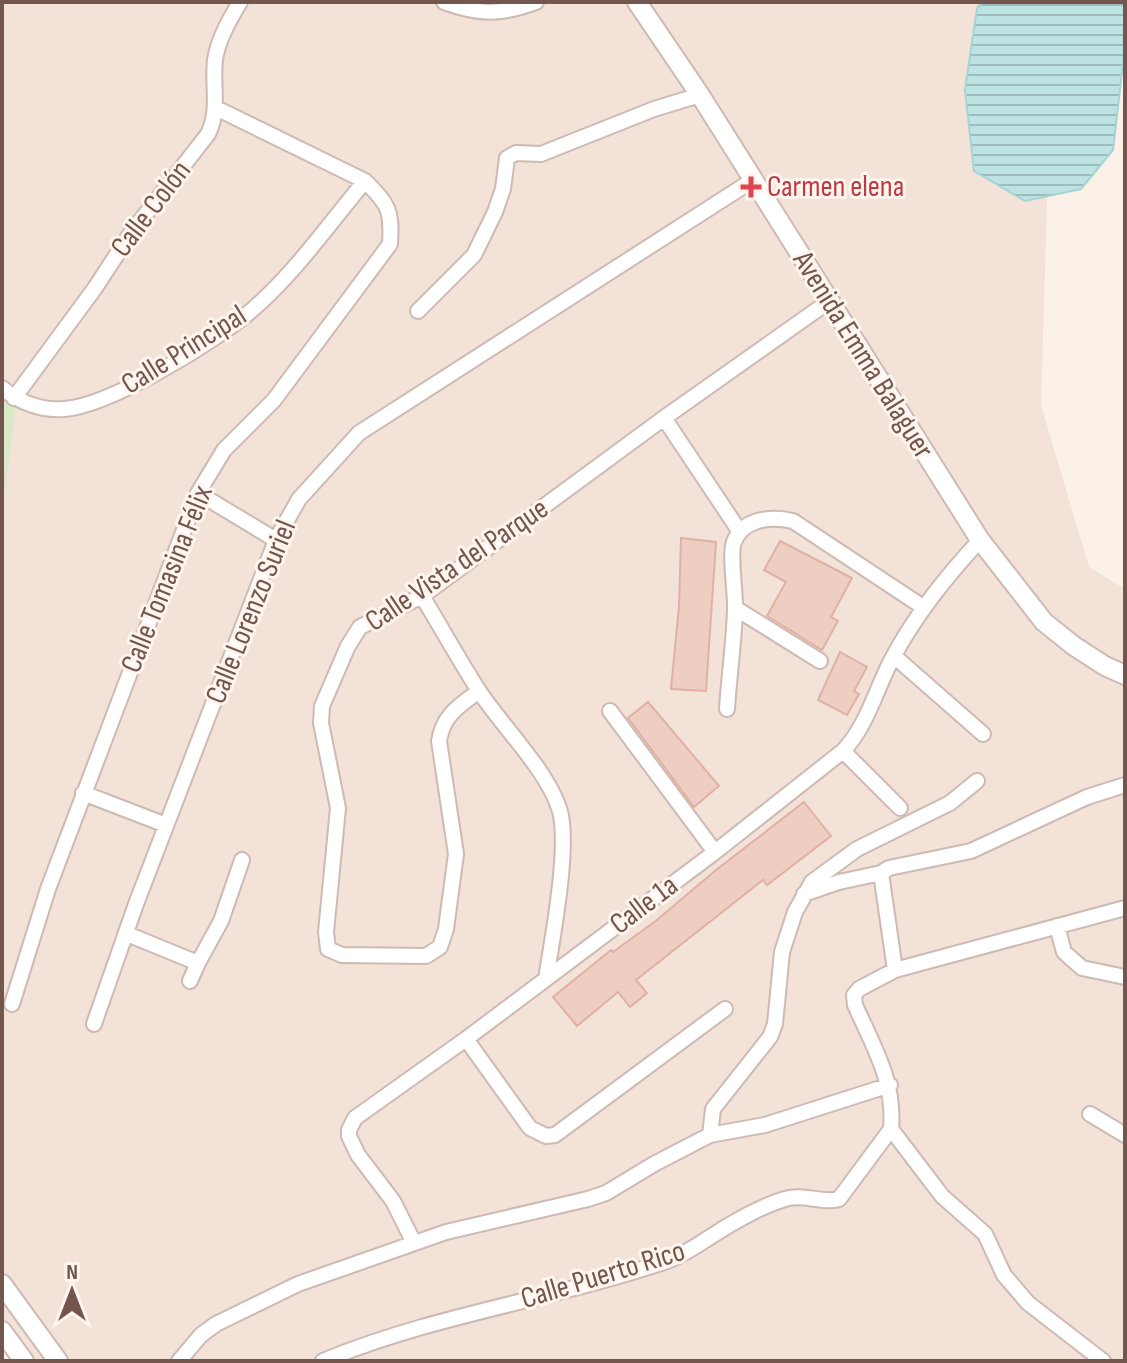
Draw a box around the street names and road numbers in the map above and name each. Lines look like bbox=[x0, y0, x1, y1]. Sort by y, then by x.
street label: Calle Colón bbox=[103, 154, 199, 264]
street label: Avenida Emma Balaguer bbox=[784, 244, 941, 466]
street label: Calle Principal bbox=[115, 298, 253, 402]
street label: Calle Tomasina Félix bbox=[113, 480, 221, 678]
street label: Calle Vista del Parque bbox=[359, 491, 555, 639]
street label: Calle Lorenzo Suriel bbox=[198, 515, 304, 709]
street label: Calle 1a bbox=[603, 868, 685, 942]
street label: Calle Puerto Rico bbox=[517, 1233, 689, 1317]

